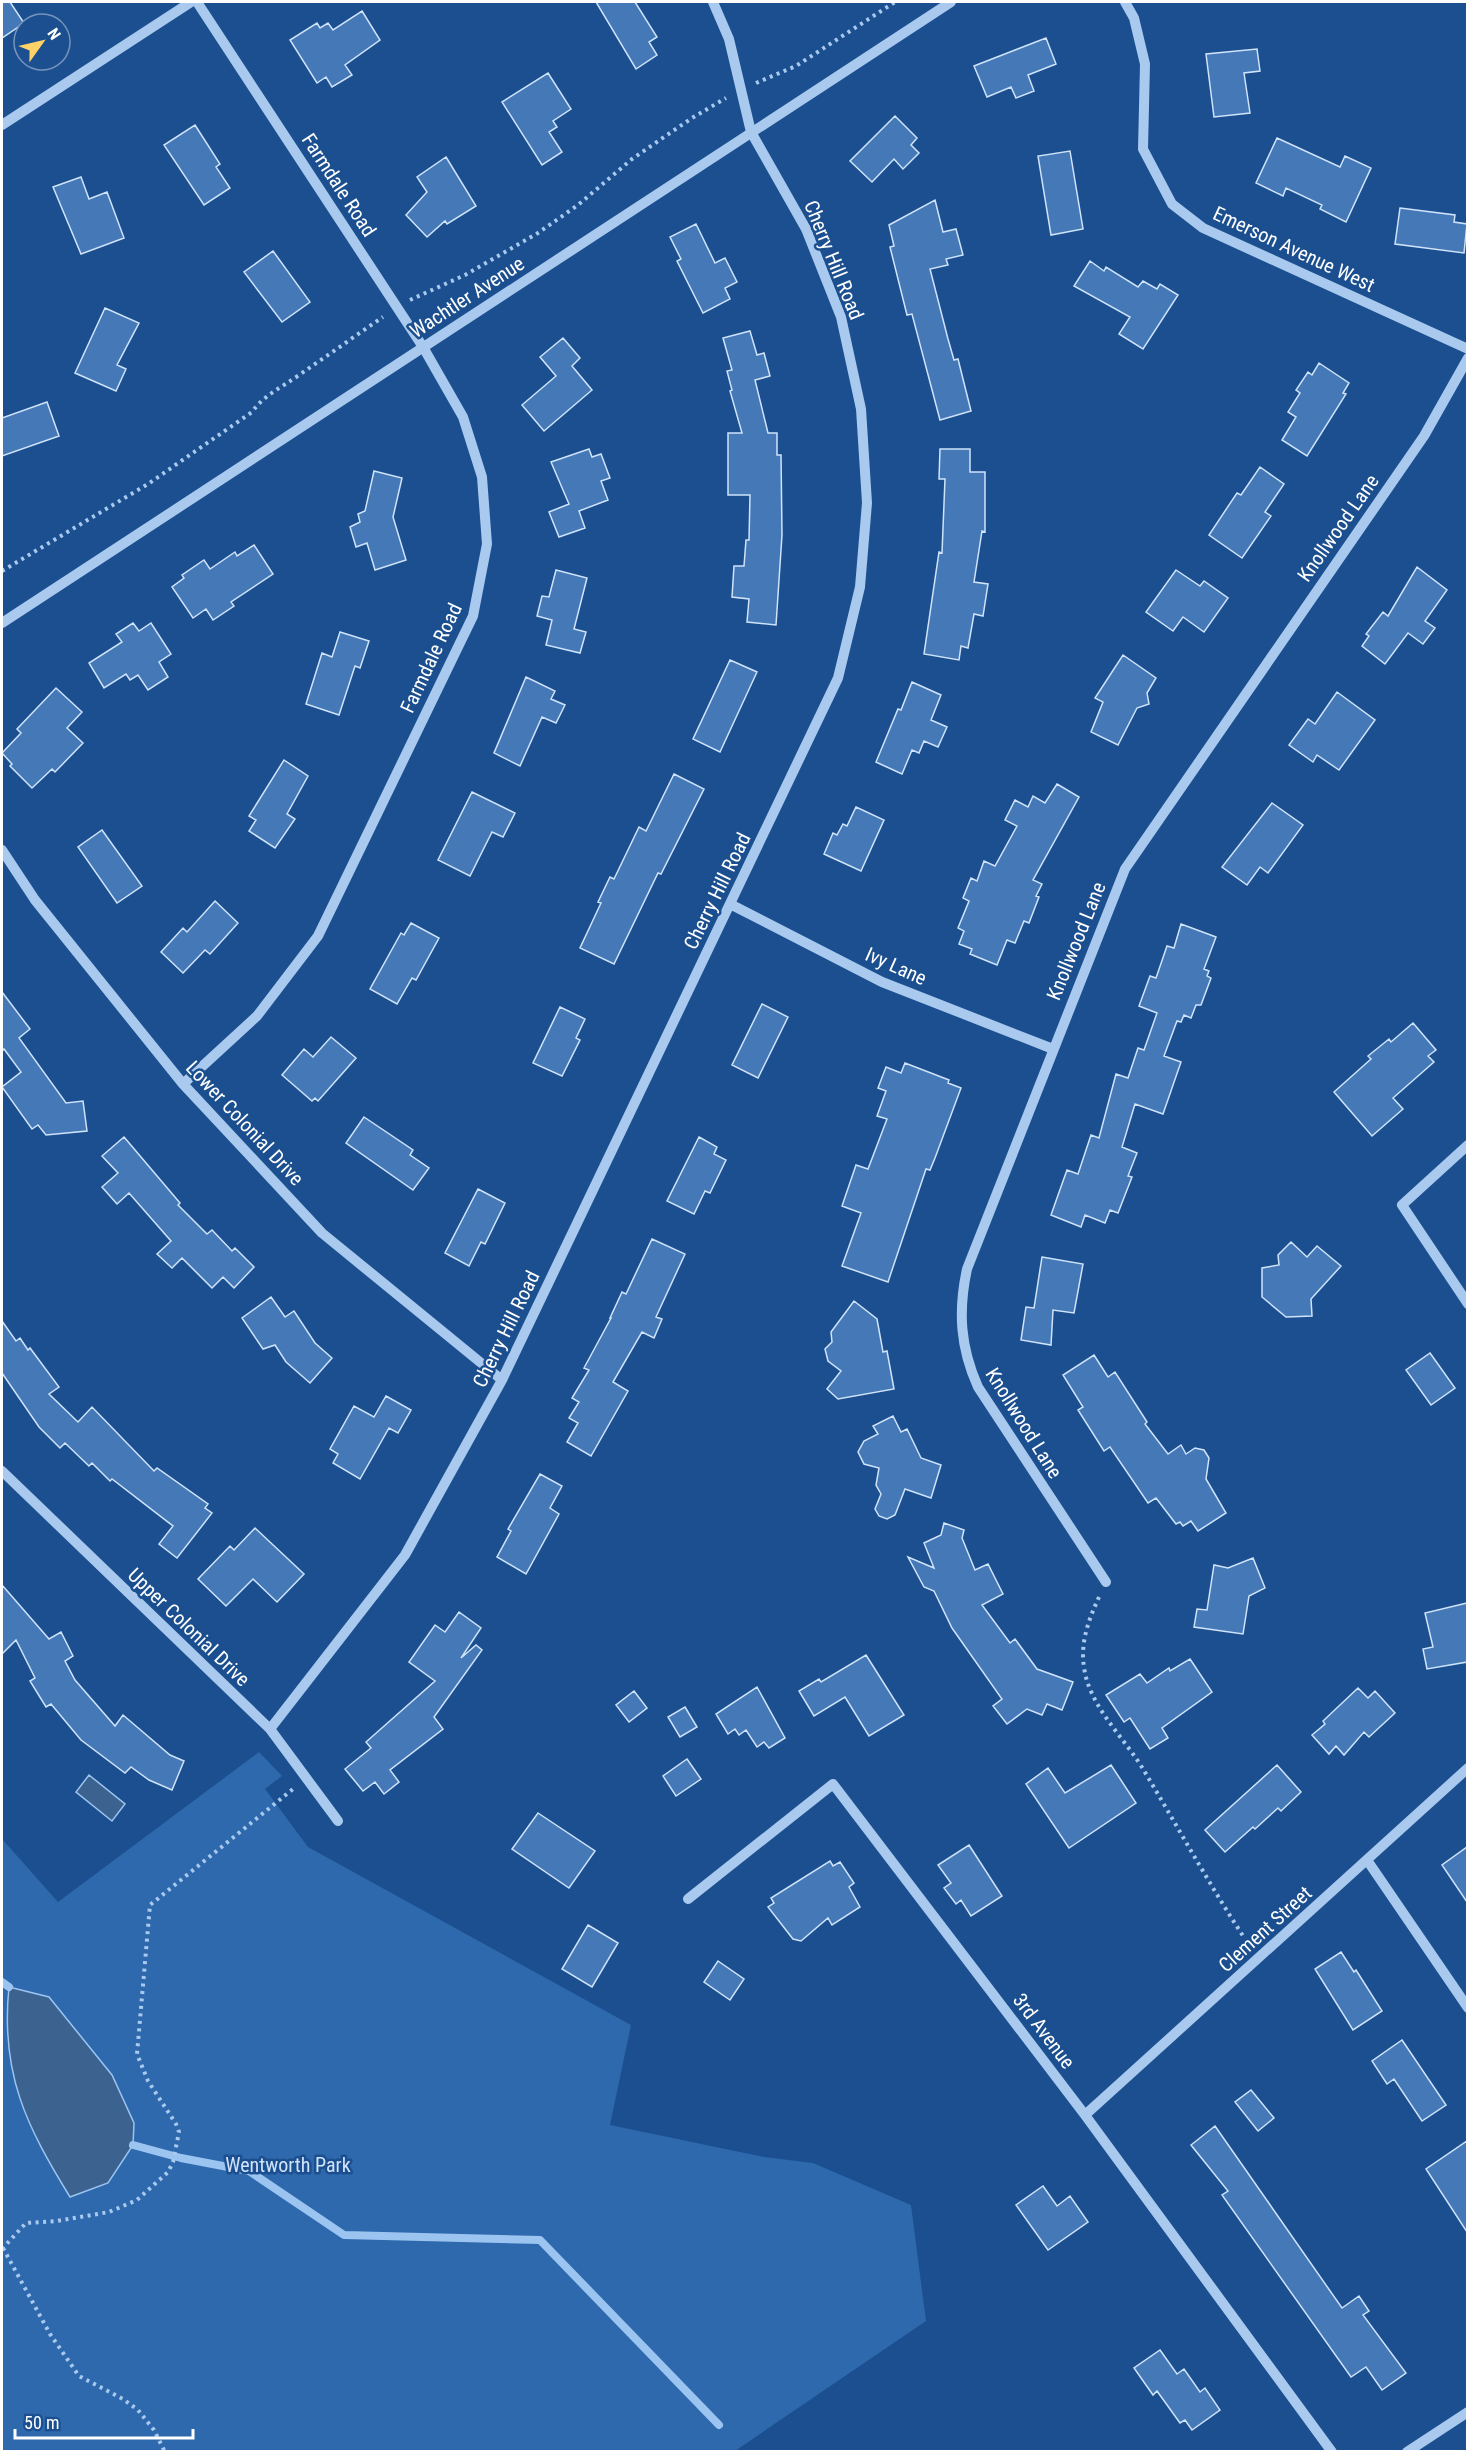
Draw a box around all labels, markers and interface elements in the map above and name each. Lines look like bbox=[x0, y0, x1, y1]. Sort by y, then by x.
north arrow bbox=[12, 12, 72, 72]
text: N bbox=[43, 25, 65, 43]
street label: Farmdale Road bbox=[297, 129, 381, 241]
street label: Cherry Hill Road bbox=[799, 197, 869, 323]
street label: Emerson Avenue West bbox=[1209, 201, 1379, 297]
street label: Wachtler Avenue bbox=[405, 251, 529, 343]
street label: Knollwood Lane bbox=[1292, 470, 1384, 586]
street label: Farmdale Road bbox=[395, 599, 467, 717]
street label: Cherry Hill Road bbox=[678, 829, 756, 953]
street label: Knollwood Lane bbox=[1041, 878, 1111, 1004]
street label: Ivy Lane bbox=[862, 942, 930, 990]
street label: Lower Colonial Drive bbox=[181, 1056, 309, 1190]
street label: Cherry Hill Road bbox=[467, 1267, 545, 1391]
street label: Knollwood Lane bbox=[981, 1363, 1067, 1483]
street label: Upper Colonial Drive bbox=[123, 1563, 255, 1691]
street label: Clement Street bbox=[1214, 1881, 1316, 1977]
street label: 3rd Avenue bbox=[1008, 1989, 1080, 2073]
park label: Wentworth Park bbox=[225, 2153, 351, 2177]
scale bar bbox=[15, 2402, 194, 2440]
text: 50 m bbox=[24, 2412, 59, 2433]

